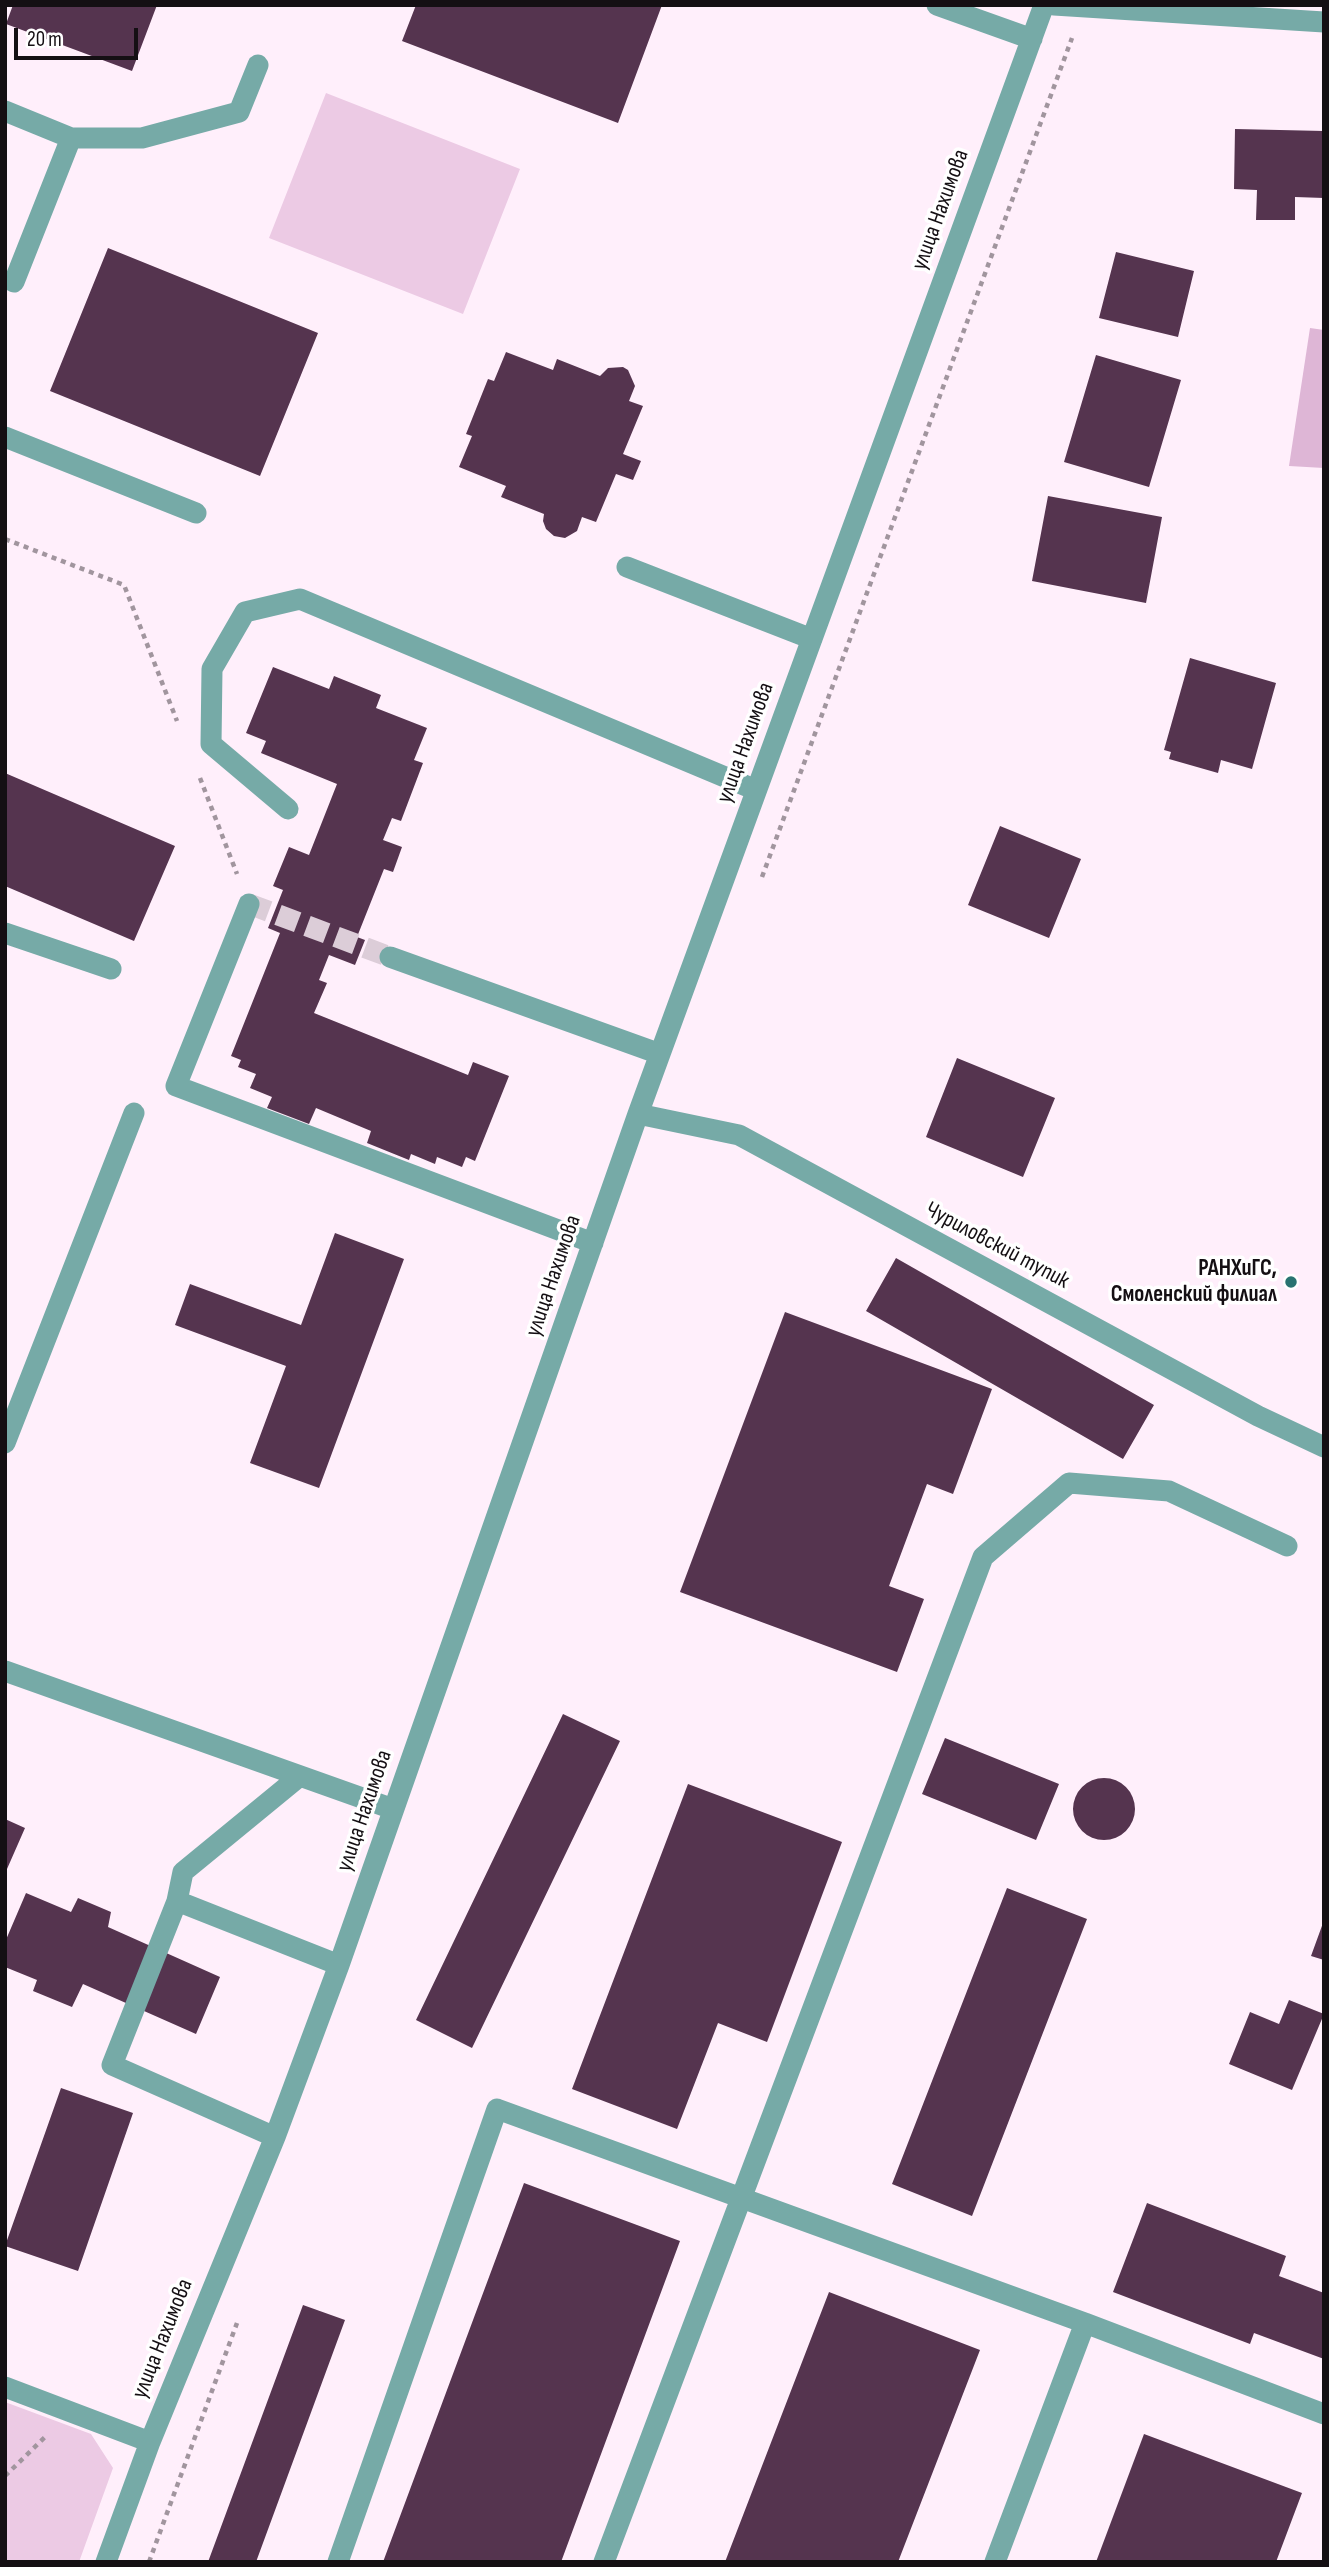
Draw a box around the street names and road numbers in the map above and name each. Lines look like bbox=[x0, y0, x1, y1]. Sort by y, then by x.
street label: улица Нахимова bbox=[906, 146, 976, 274]
street label: улица Нахимова bbox=[711, 679, 781, 807]
street label: Чуриловский тупик bbox=[920, 1196, 1074, 1296]
street label: улица Нахимова bbox=[520, 1212, 588, 1340]
street label: улица Нахимова bbox=[331, 1747, 399, 1875]
street label: улица Нахимова bbox=[127, 2275, 199, 2403]

